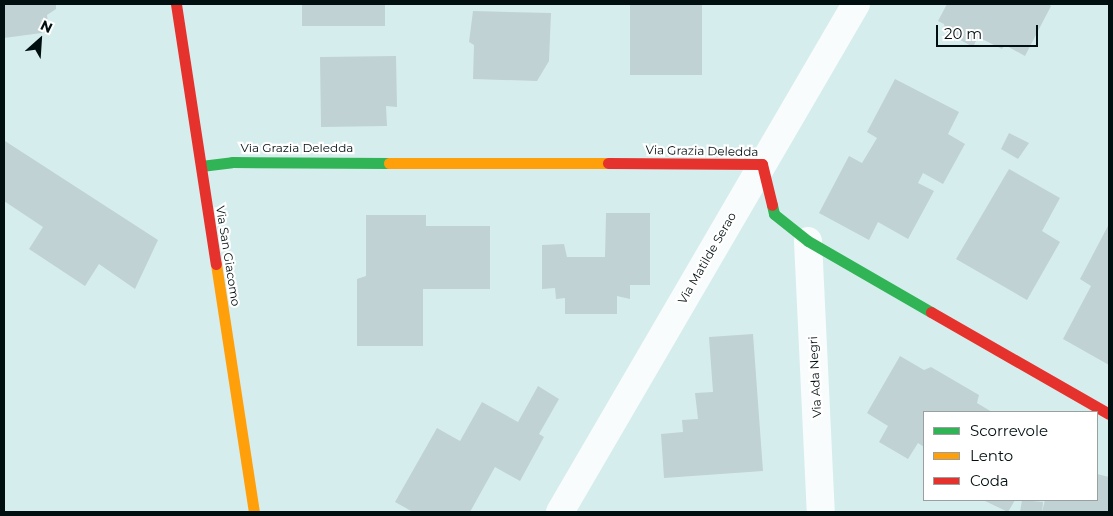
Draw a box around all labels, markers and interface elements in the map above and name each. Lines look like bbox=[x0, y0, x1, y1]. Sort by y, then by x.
north arrow bbox=[15, 15, 65, 65]
scale bar bbox=[938, 15, 1040, 47]
text: N bbox=[38, 16, 56, 37]
text: 20 m bbox=[944, 24, 982, 43]
street label: Via Grazia Deledda bbox=[241, 141, 353, 155]
street label: Via Grazia Deledda bbox=[645, 143, 759, 159]
street label: Via San Giacomo bbox=[213, 205, 243, 307]
street label: Via Matilde Serao bbox=[675, 210, 739, 306]
street label: Via Ada Negri bbox=[806, 336, 824, 418]
legend bbox=[923, 411, 1098, 501]
text: Scorrevole bbox=[970, 421, 1048, 440]
text: Lento bbox=[970, 446, 1013, 465]
text: Coda bbox=[970, 471, 1009, 490]

